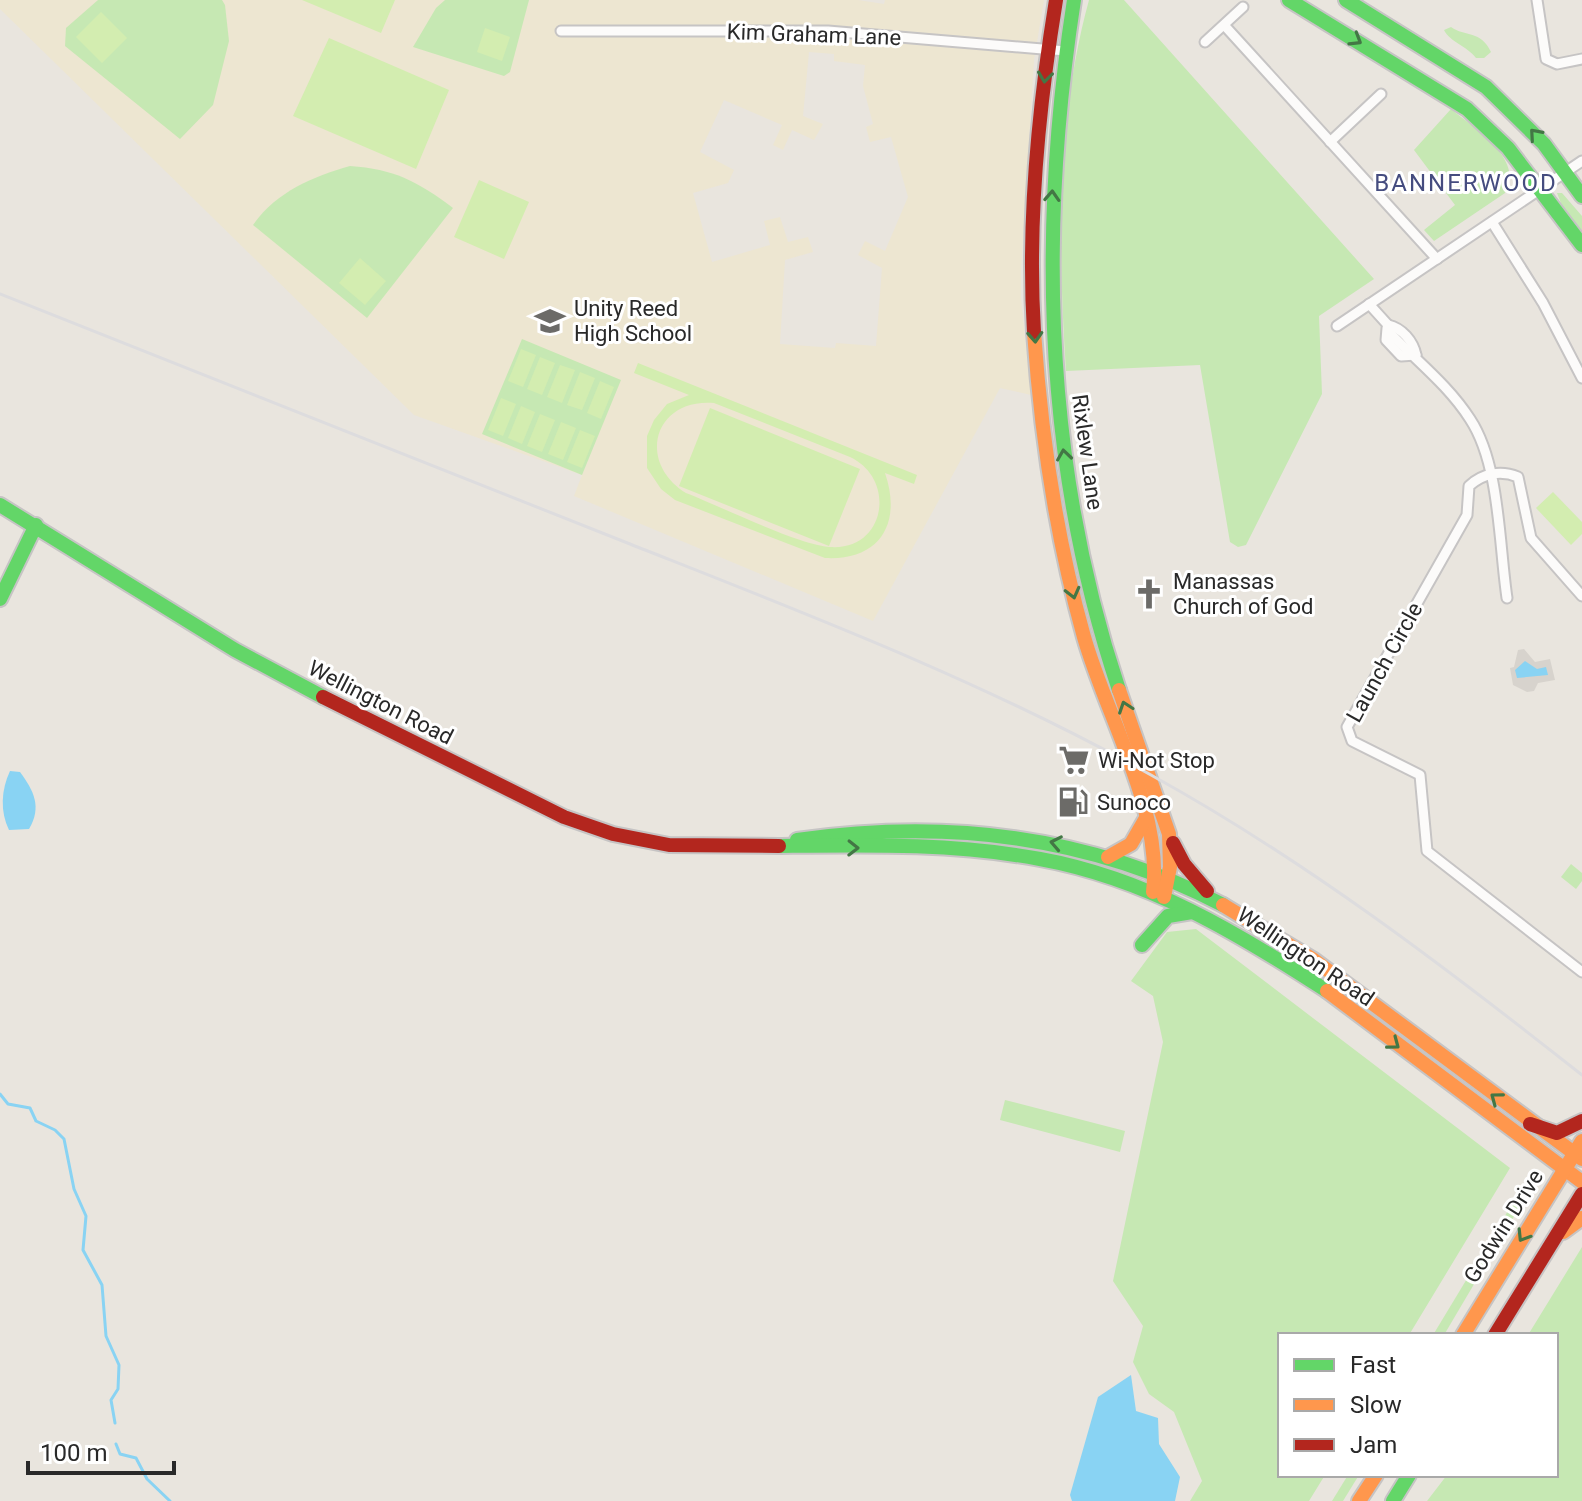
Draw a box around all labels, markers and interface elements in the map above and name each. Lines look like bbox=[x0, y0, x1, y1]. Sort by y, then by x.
street label: Kim Graham Lane bbox=[726, 19, 902, 50]
one-way arrow bbox=[1347, 30, 1362, 46]
one-way arrow bbox=[1036, 71, 1053, 84]
one-way arrow bbox=[1531, 128, 1545, 143]
district label: BANNERWOOD bbox=[1374, 169, 1558, 197]
one-way arrow bbox=[1044, 189, 1061, 202]
place label: Unity Reed High School bbox=[574, 296, 692, 346]
school or university icon: Unity Reed High School bbox=[533, 304, 567, 338]
one-way arrow bbox=[1027, 331, 1044, 344]
street label: Rixlew Lane bbox=[1067, 393, 1108, 511]
one-way arrow bbox=[1056, 448, 1073, 462]
place label: Manassas Church of God bbox=[1173, 569, 1314, 619]
church icon: Manassas Church of God bbox=[1132, 577, 1166, 611]
one-way arrow bbox=[1063, 586, 1080, 600]
street label: Launch Circle bbox=[1341, 598, 1428, 726]
street label: Wellington Road bbox=[304, 655, 457, 750]
one-way arrow bbox=[1119, 701, 1135, 715]
supermarket icon: Wi-Not Stop bbox=[1057, 743, 1091, 777]
place label: Wi-Not Stop bbox=[1098, 748, 1215, 773]
fuel station icon: Sunoco bbox=[1056, 785, 1090, 819]
place label: Sunoco bbox=[1097, 790, 1171, 815]
one-way arrow bbox=[1049, 836, 1063, 853]
one-way arrow bbox=[847, 839, 860, 857]
street label: Wellington Road bbox=[1233, 902, 1379, 1011]
one-way arrow bbox=[1385, 1034, 1400, 1048]
one-way arrow bbox=[1490, 1093, 1505, 1107]
street label: Godwin Drive bbox=[1459, 1165, 1548, 1288]
one-way arrow bbox=[1518, 1227, 1533, 1242]
legend bbox=[1278, 1333, 1558, 1477]
text: Fast bbox=[1350, 1351, 1396, 1379]
text: Slow bbox=[1350, 1391, 1402, 1419]
scale bar bbox=[28, 1425, 174, 1475]
text: Jam bbox=[1350, 1431, 1397, 1459]
text: 100 m bbox=[40, 1439, 107, 1467]

